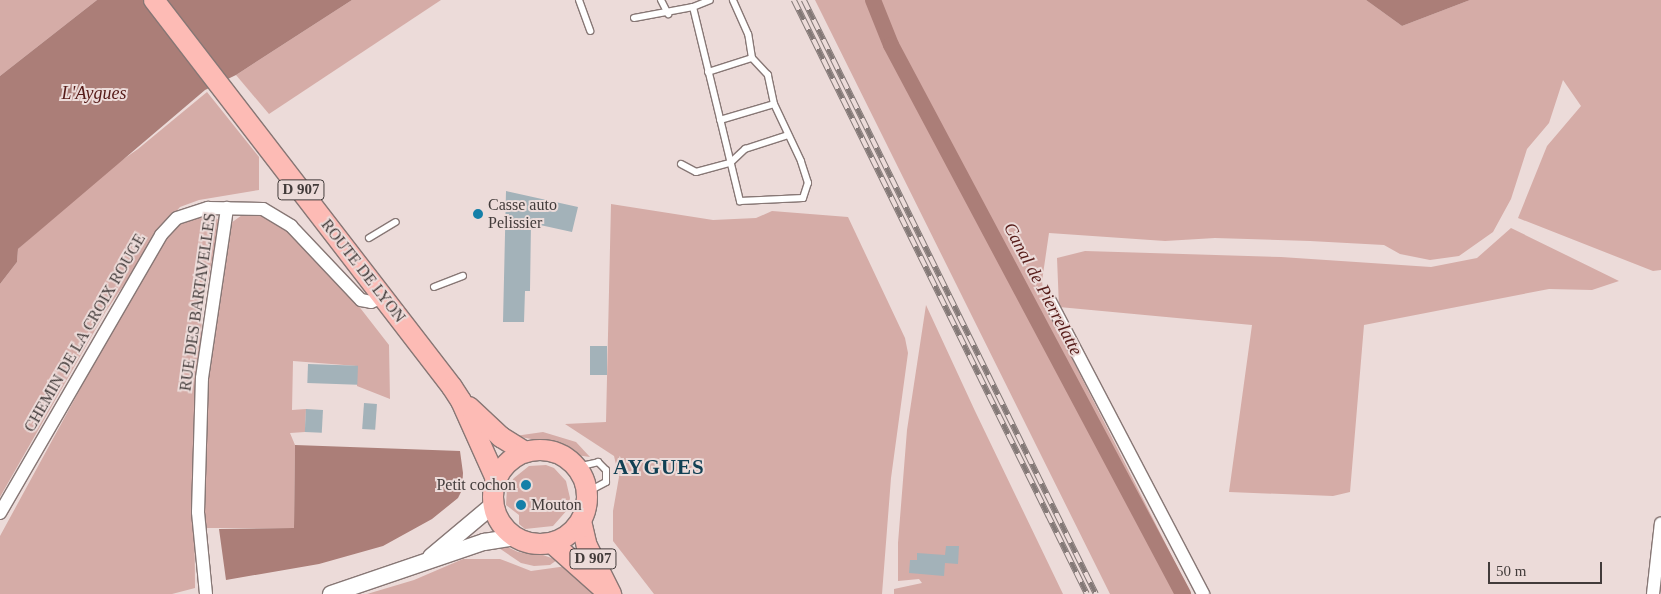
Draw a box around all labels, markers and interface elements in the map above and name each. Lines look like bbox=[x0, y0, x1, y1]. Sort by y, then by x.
water label: L'Aygues bbox=[62, 82, 126, 104]
road number: D 907 bbox=[277, 178, 325, 202]
place label: Casse auto Pelissier bbox=[488, 195, 557, 233]
marker: Casse auto Pelissier bbox=[472, 208, 484, 220]
street label: RUE DES BARTAVELLES bbox=[176, 212, 220, 392]
street label: ROUTE DE LYON bbox=[317, 216, 409, 326]
water label: Canal de Pierrelatte bbox=[999, 219, 1087, 359]
street label: CHEMIN DE LA CROIX ROUGE bbox=[20, 230, 150, 436]
district label: AYGUES bbox=[612, 454, 706, 480]
place label: Petit cochon bbox=[436, 475, 516, 495]
marker: Petit cochon bbox=[520, 479, 532, 491]
place label: Mouton bbox=[531, 495, 582, 515]
marker: Mouton bbox=[515, 499, 527, 511]
road number: D 907 bbox=[569, 546, 617, 572]
scale bar bbox=[1491, 552, 1605, 584]
text: 50 m bbox=[1496, 563, 1526, 579]

